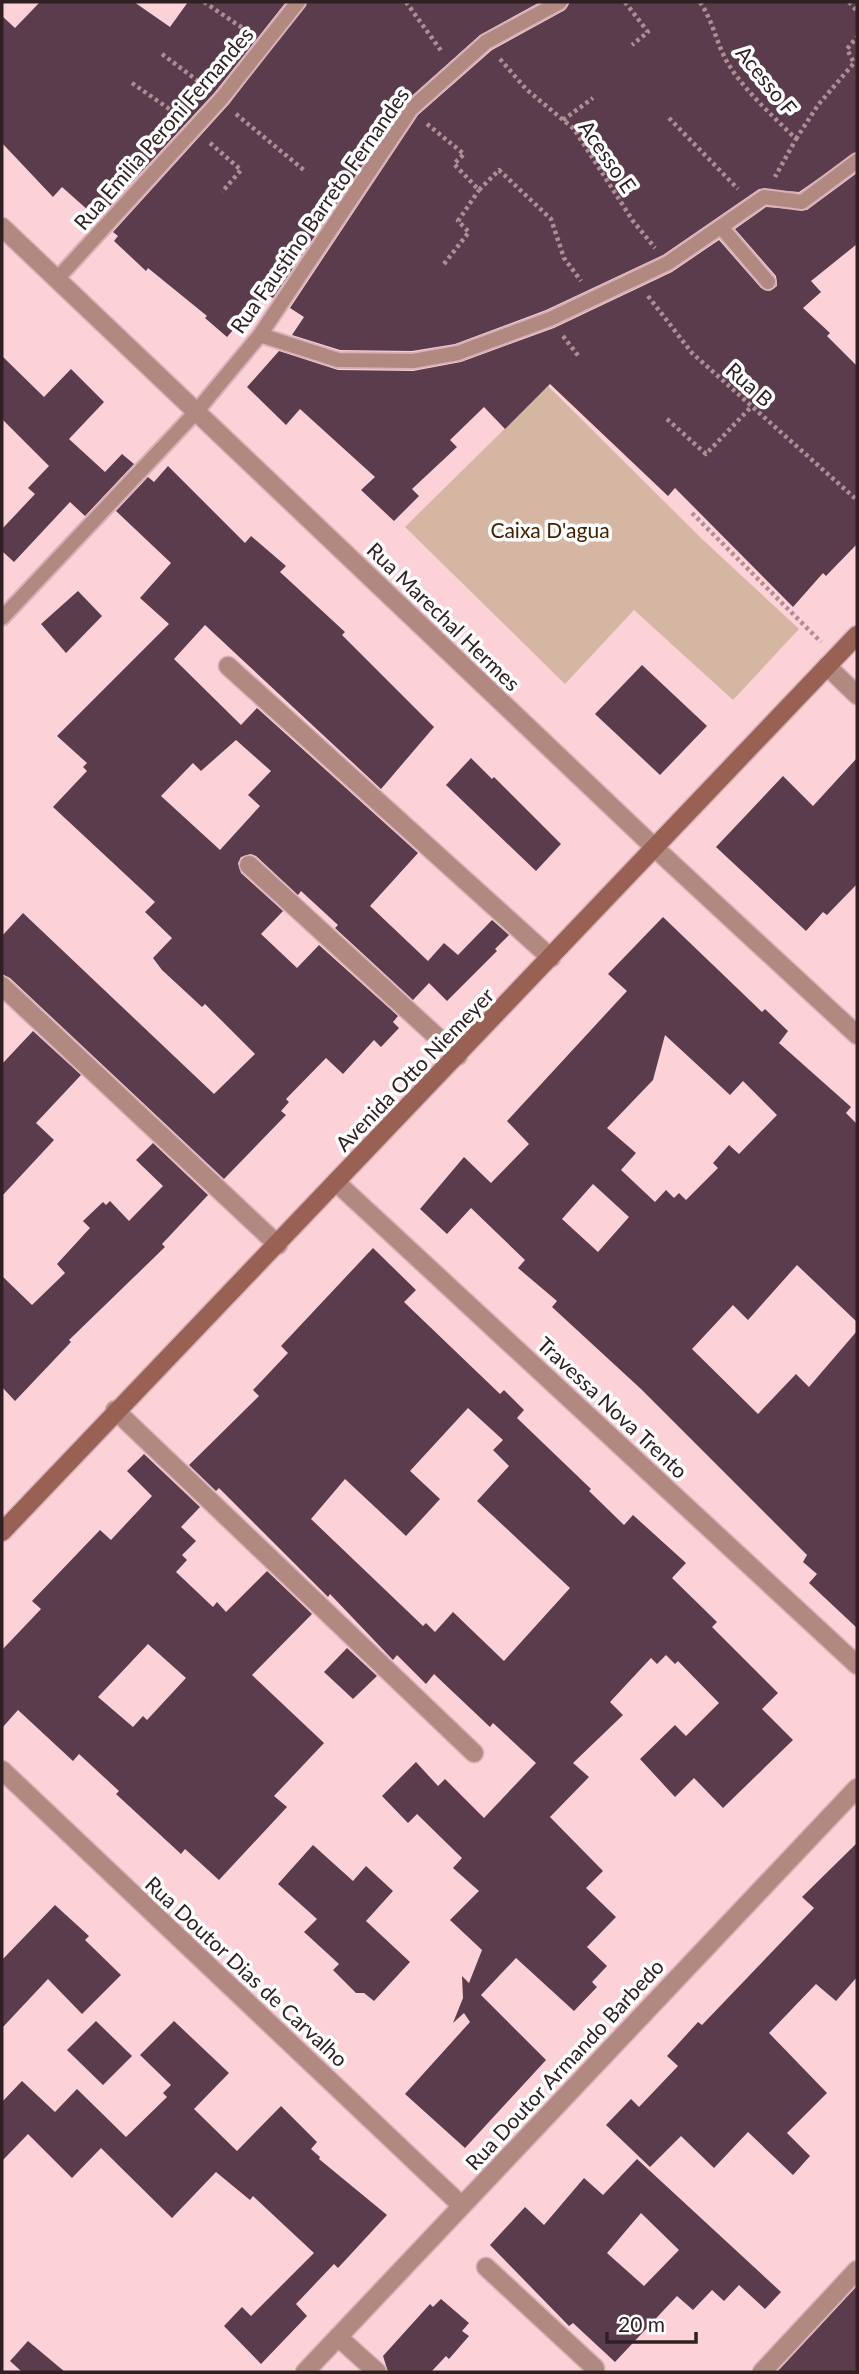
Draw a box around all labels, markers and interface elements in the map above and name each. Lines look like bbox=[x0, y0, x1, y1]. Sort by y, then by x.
street label: Rua Emilia Peroni Fernandes bbox=[68, 22, 258, 234]
street label: Acesso F bbox=[731, 40, 803, 120]
street label: Rua Faustino Barreto Fernandes bbox=[225, 82, 413, 338]
street label: Acesso E bbox=[574, 115, 642, 197]
street label: Rua B bbox=[722, 357, 778, 411]
park label: Caixa D'agua bbox=[490, 517, 610, 542]
street label: Rua Marechal Hermes bbox=[362, 537, 526, 695]
street label: Avenida Otto Niemeyer bbox=[330, 982, 499, 1156]
street label: Travessa Nova Trento bbox=[533, 1331, 693, 1483]
street label: Rua Doutor Dias de Carvalho bbox=[141, 1871, 353, 2071]
street label: Rua Doutor Armando Barbedo bbox=[460, 1953, 668, 2175]
scale bar bbox=[607, 2300, 696, 2344]
text: 20 m bbox=[618, 2311, 665, 2336]

